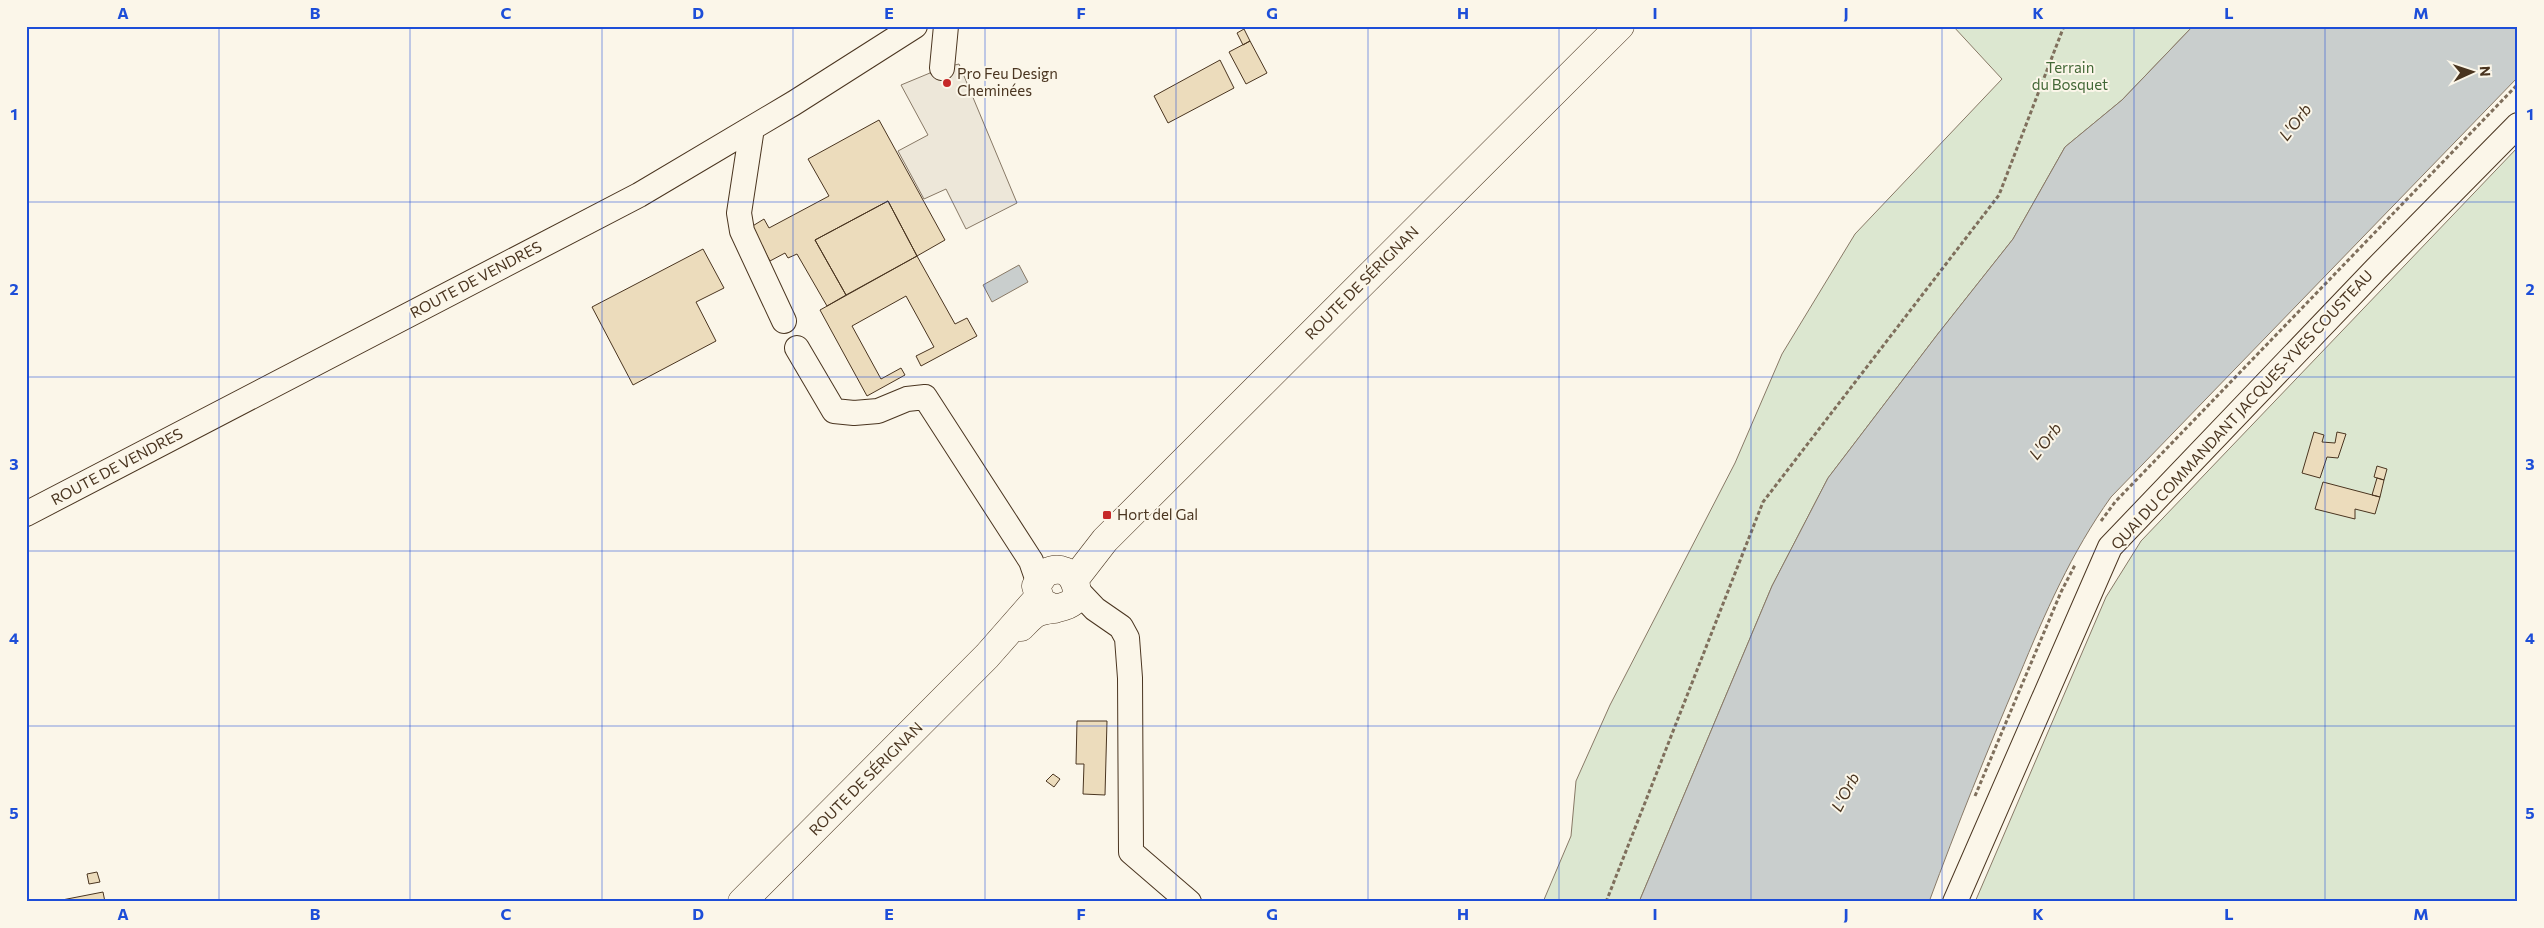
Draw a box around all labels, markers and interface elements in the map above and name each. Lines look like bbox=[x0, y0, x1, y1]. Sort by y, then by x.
text: A bbox=[117, 3, 129, 22]
text: B bbox=[310, 3, 321, 22]
text: C bbox=[501, 3, 512, 22]
text: D bbox=[692, 3, 704, 22]
text: E bbox=[884, 3, 894, 22]
text: F bbox=[1076, 3, 1086, 22]
text: G bbox=[1266, 3, 1278, 22]
text: H bbox=[1457, 3, 1469, 22]
text: I bbox=[1652, 3, 1658, 22]
text: J bbox=[1843, 3, 1849, 22]
text: K bbox=[2032, 3, 2044, 22]
text: L bbox=[2224, 3, 2234, 22]
text: M bbox=[2413, 3, 2429, 22]
north arrow bbox=[2446, 48, 2496, 98]
park label: Terrain du Bosquet bbox=[2032, 58, 2108, 93]
place label: Pro Feu Design Cheminées bbox=[957, 64, 1058, 99]
text: N bbox=[2477, 66, 2494, 77]
marker: Pro Feu Design Cheminées bbox=[941, 77, 953, 89]
water label: L'Orb bbox=[2274, 100, 2315, 144]
text: 1 bbox=[10, 104, 18, 123]
text: 1 bbox=[2526, 104, 2534, 123]
street label: ROUTE DE SÉRIGNAN bbox=[1300, 221, 1422, 343]
street label: ROUTE DE VENDRES bbox=[407, 237, 545, 321]
street label: QUAI DU COMMANDANT JACQUES-YVES COUSTEAU bbox=[2107, 266, 2376, 553]
text: 2 bbox=[9, 279, 19, 298]
text: 2 bbox=[2525, 279, 2535, 298]
water label: L'Orb bbox=[2024, 419, 2065, 463]
street label: ROUTE DE VENDRES bbox=[48, 424, 186, 508]
text: 3 bbox=[9, 454, 19, 473]
text: 3 bbox=[2525, 454, 2535, 473]
place label: Hort del Gal bbox=[1117, 505, 1198, 523]
marker: Hort del Gal bbox=[1101, 509, 1113, 521]
text: 4 bbox=[9, 628, 19, 647]
text: 4 bbox=[2525, 628, 2535, 647]
street label: ROUTE DE SÉRIGNAN bbox=[804, 717, 926, 839]
water label: L'Orb bbox=[1826, 769, 1863, 814]
text: 5 bbox=[9, 803, 19, 822]
text: 5 bbox=[2525, 803, 2535, 822]
text: A bbox=[117, 904, 129, 923]
text: B bbox=[310, 904, 321, 923]
text: C bbox=[501, 904, 512, 923]
text: D bbox=[692, 904, 704, 923]
text: E bbox=[884, 904, 894, 923]
text: F bbox=[1076, 904, 1086, 923]
text: G bbox=[1266, 904, 1278, 923]
text: H bbox=[1457, 904, 1469, 923]
text: I bbox=[1652, 904, 1658, 923]
text: J bbox=[1843, 904, 1849, 923]
text: K bbox=[2032, 904, 2044, 923]
text: L bbox=[2224, 904, 2234, 923]
text: M bbox=[2413, 904, 2429, 923]

